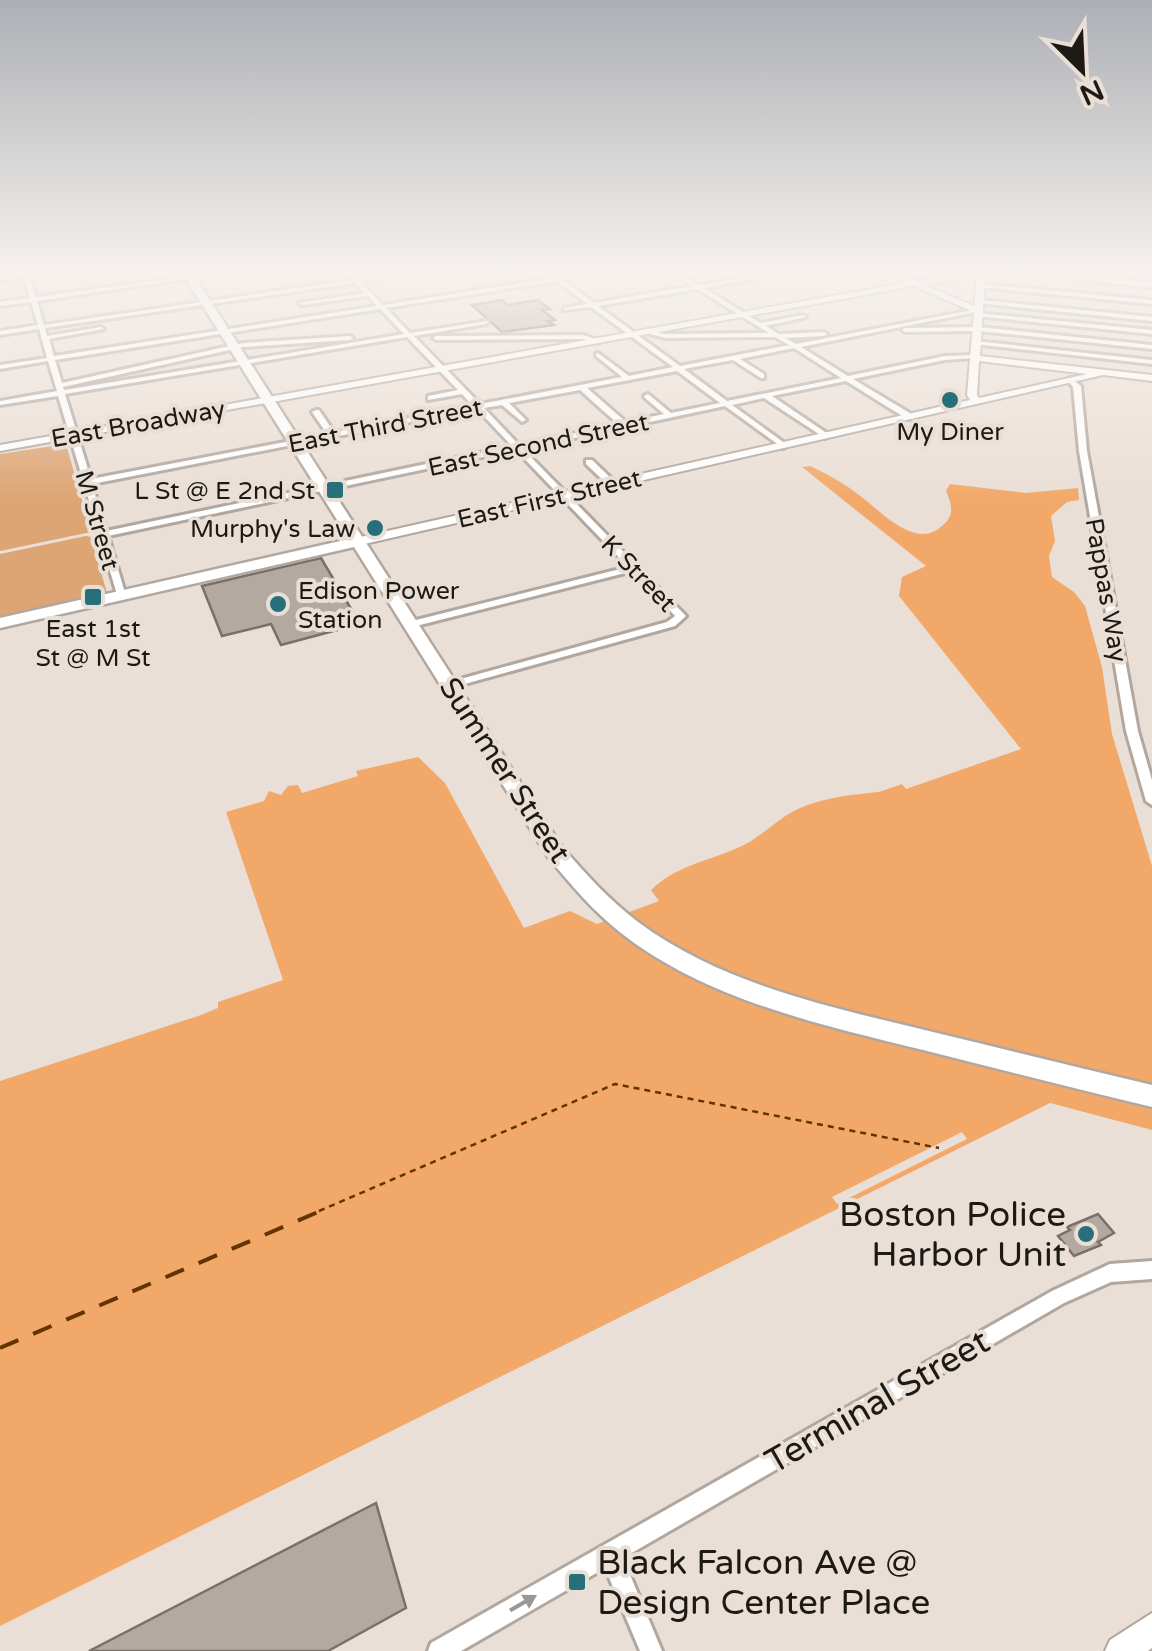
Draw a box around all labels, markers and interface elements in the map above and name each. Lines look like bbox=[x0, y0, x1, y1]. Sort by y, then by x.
north arrow bbox=[1032, 20, 1132, 120]
text: N bbox=[1075, 72, 1109, 112]
marker: My Diner bbox=[939, 389, 961, 411]
street label: East Third Street bbox=[286, 392, 485, 460]
street label: East Broadway bbox=[49, 394, 227, 454]
street label: East Second Street bbox=[425, 407, 652, 483]
place label: My Diner bbox=[896, 417, 1004, 447]
street label: East First Street bbox=[454, 463, 645, 535]
street label: M Street bbox=[69, 467, 126, 574]
place label: L St @ E 2nd St bbox=[134, 476, 315, 506]
marker: L St @ E 2nd St bbox=[324, 479, 346, 501]
place label: Murphy's Law bbox=[190, 514, 355, 544]
street label: Pappas Way bbox=[1079, 516, 1133, 665]
marker: Murphy's Law bbox=[364, 517, 386, 539]
street label: K Street bbox=[595, 529, 682, 618]
place label: Edison Power Station bbox=[298, 576, 460, 635]
marker: East 1st St @ M St bbox=[82, 586, 104, 608]
marker: Edison Power Station bbox=[267, 593, 289, 615]
place label: East 1st St @ M St bbox=[36, 614, 151, 673]
street label: Summer Street bbox=[431, 671, 578, 870]
place label: Boston Police Harbor Unit bbox=[839, 1194, 1066, 1276]
marker: Boston Police Harbor Unit bbox=[1075, 1223, 1097, 1245]
street label: Terminal Street bbox=[758, 1321, 997, 1483]
place label: Black Falcon Ave @ Design Center Place bbox=[597, 1542, 930, 1624]
marker: Black Falcon Ave @ Design Center Place bbox=[566, 1571, 588, 1593]
one-way arrow bbox=[509, 1594, 538, 1611]

